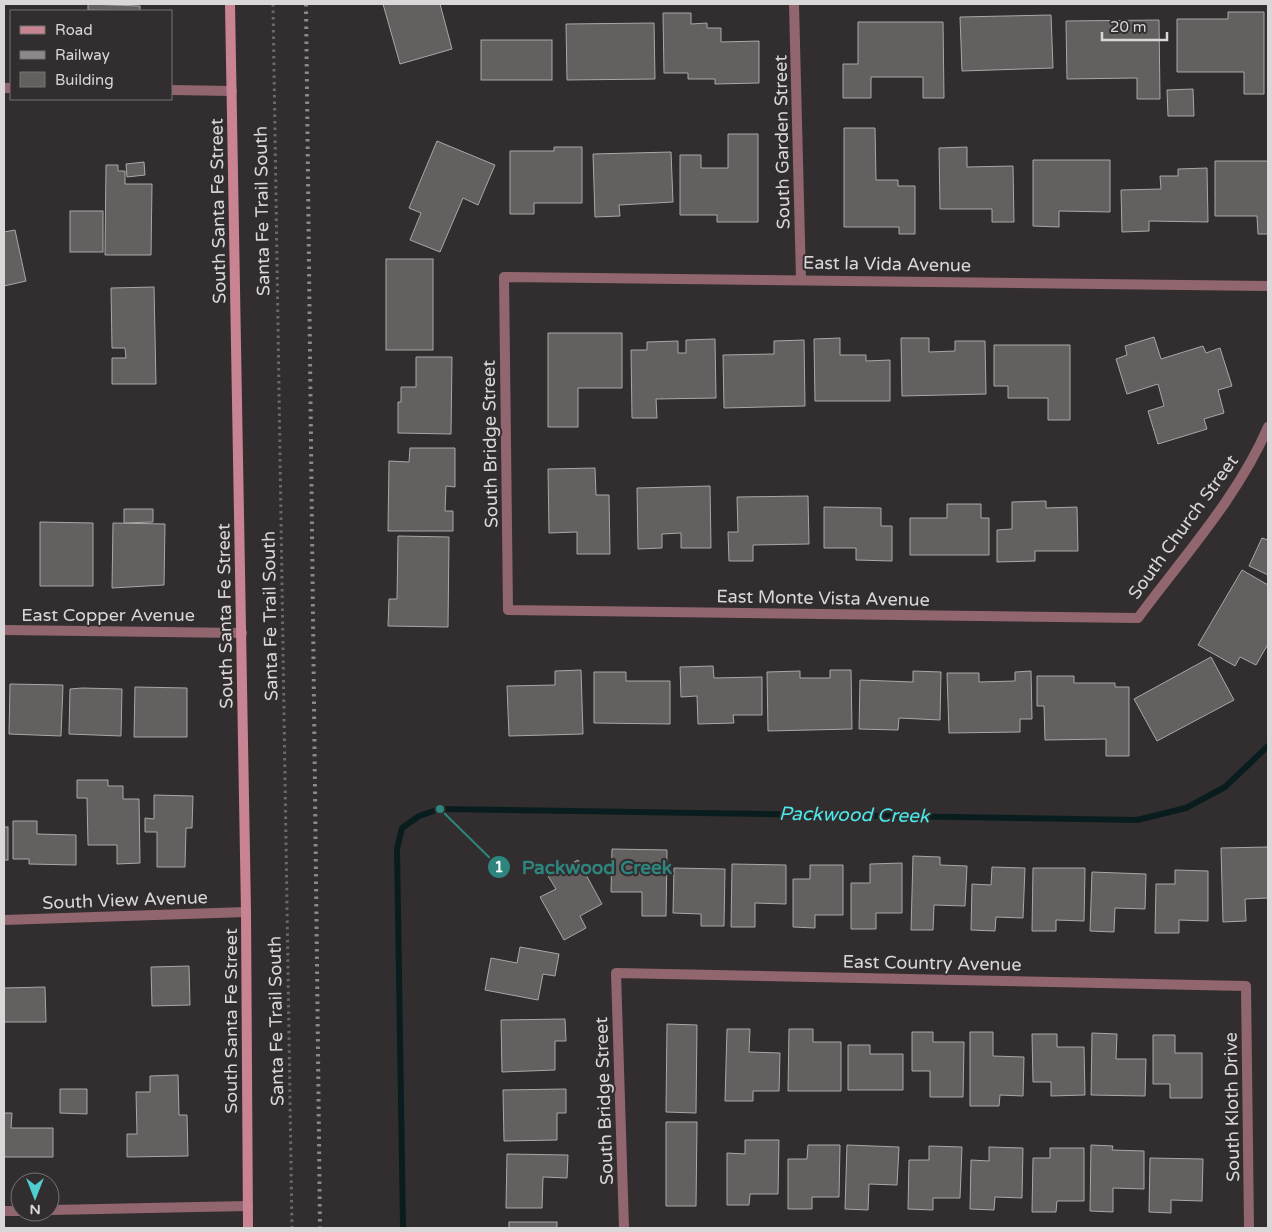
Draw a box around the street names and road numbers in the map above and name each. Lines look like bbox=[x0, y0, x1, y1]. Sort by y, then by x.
street label: South Garden Street bbox=[769, 54, 795, 229]
street label: South Santa Fe Street bbox=[205, 118, 231, 304]
street label: Santa Fe Trail South bbox=[250, 126, 274, 296]
street label: East la Vida Avenue bbox=[803, 252, 971, 276]
street label: South Bridge Street bbox=[478, 360, 502, 528]
street label: South Church Street bbox=[1123, 450, 1243, 604]
street label: South Santa Fe Street bbox=[212, 523, 238, 709]
street label: Santa Fe Trail South bbox=[258, 531, 282, 701]
street label: East Monte Vista Avenue bbox=[716, 585, 930, 611]
street label: East Copper Avenue bbox=[21, 604, 195, 626]
street label: South View Avenue bbox=[42, 886, 208, 914]
street label: South Santa Fe Street bbox=[220, 928, 242, 1114]
street label: Santa Fe Trail South bbox=[264, 936, 288, 1106]
street label: East Country Avenue bbox=[842, 950, 1022, 976]
street label: South Bridge Street bbox=[590, 1016, 618, 1185]
street label: South Kloth Drive bbox=[1220, 1032, 1244, 1182]

